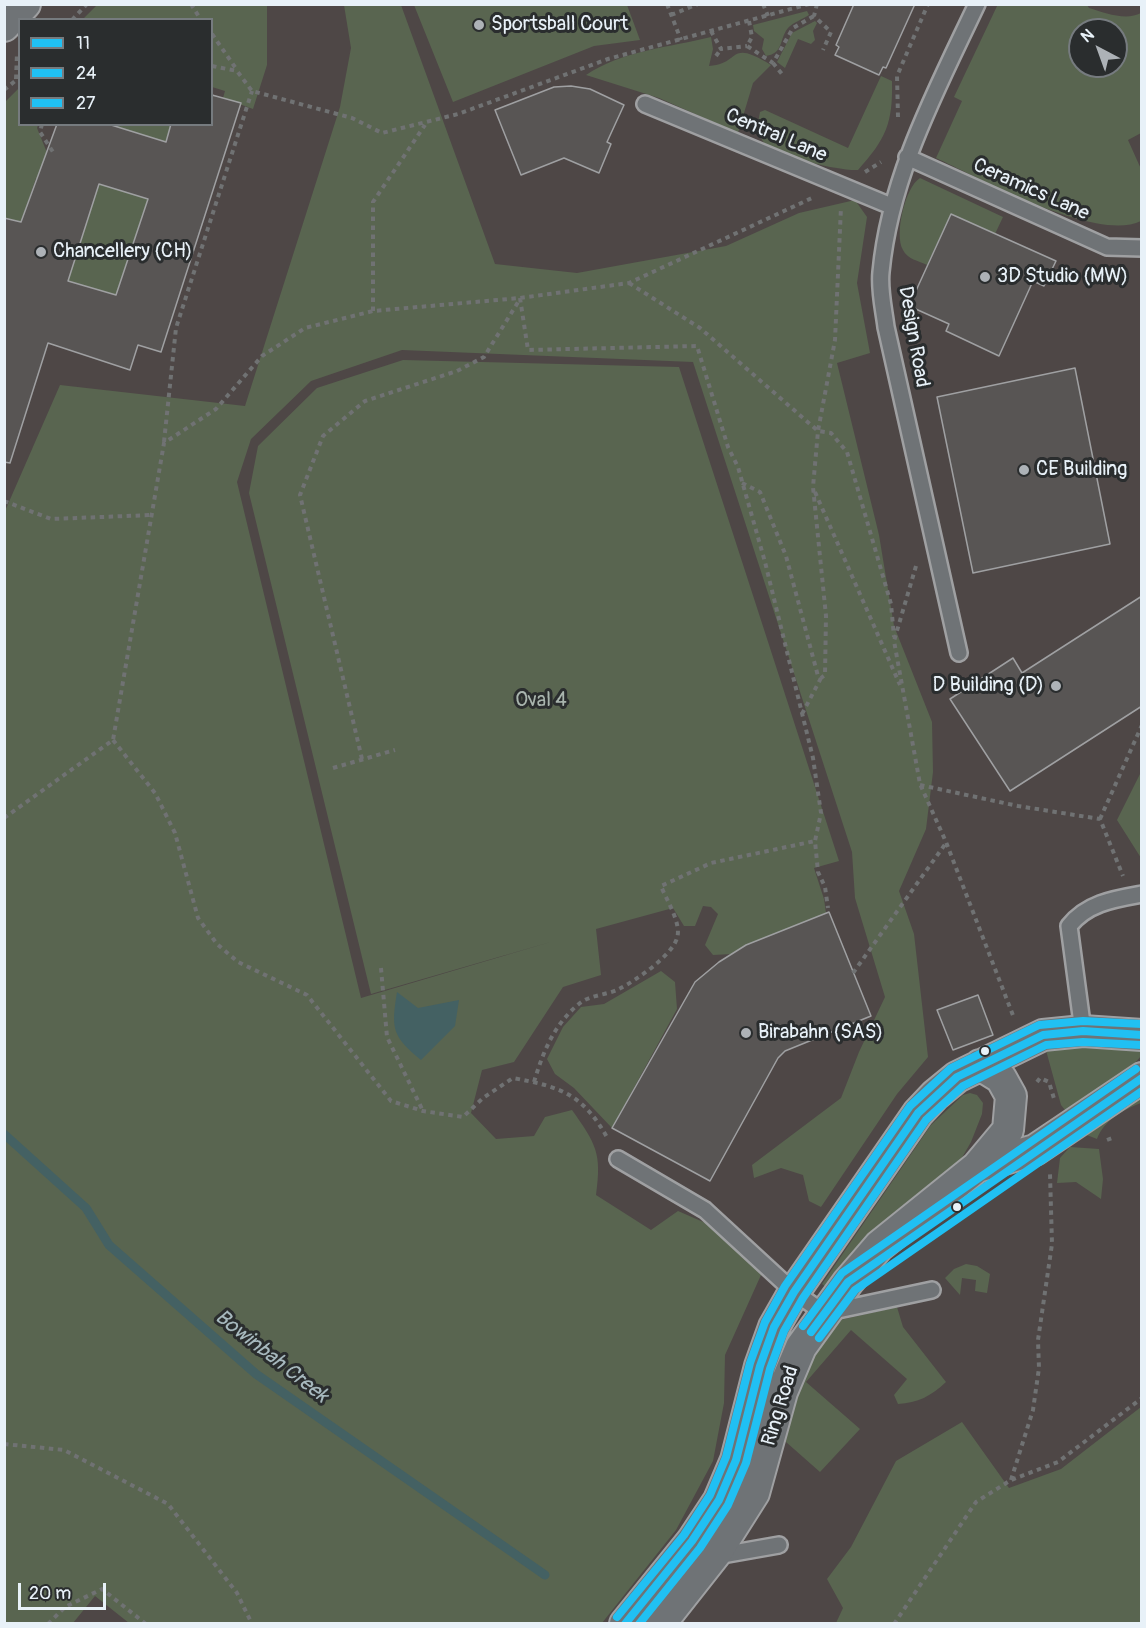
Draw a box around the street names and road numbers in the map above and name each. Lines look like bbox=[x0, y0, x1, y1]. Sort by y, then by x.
street label: Central Lane bbox=[722, 104, 830, 168]
street label: Ceramics Lane bbox=[969, 154, 1093, 226]
street label: Design Road bbox=[892, 285, 934, 389]
street label: Ring Road bbox=[758, 1363, 804, 1449]

